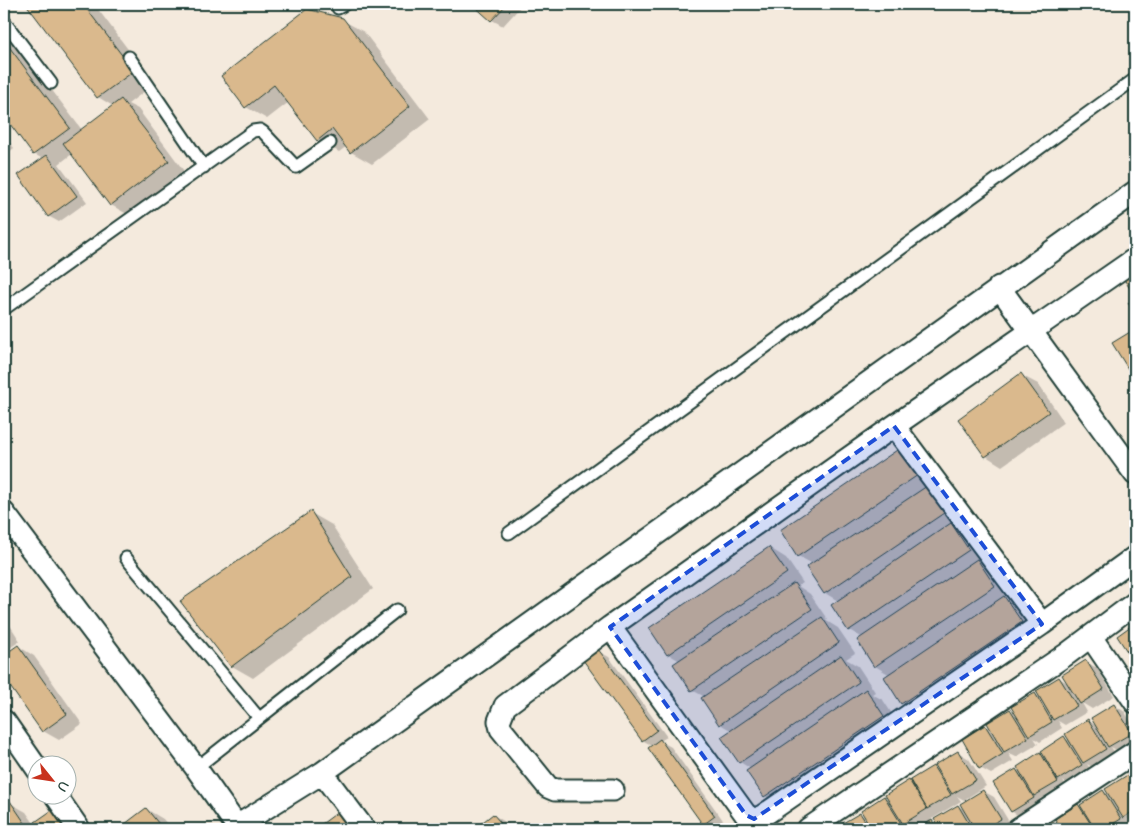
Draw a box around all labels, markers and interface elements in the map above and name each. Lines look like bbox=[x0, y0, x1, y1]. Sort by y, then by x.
north arrow bbox=[28, 756, 78, 806]
text: U bbox=[53, 778, 73, 795]

